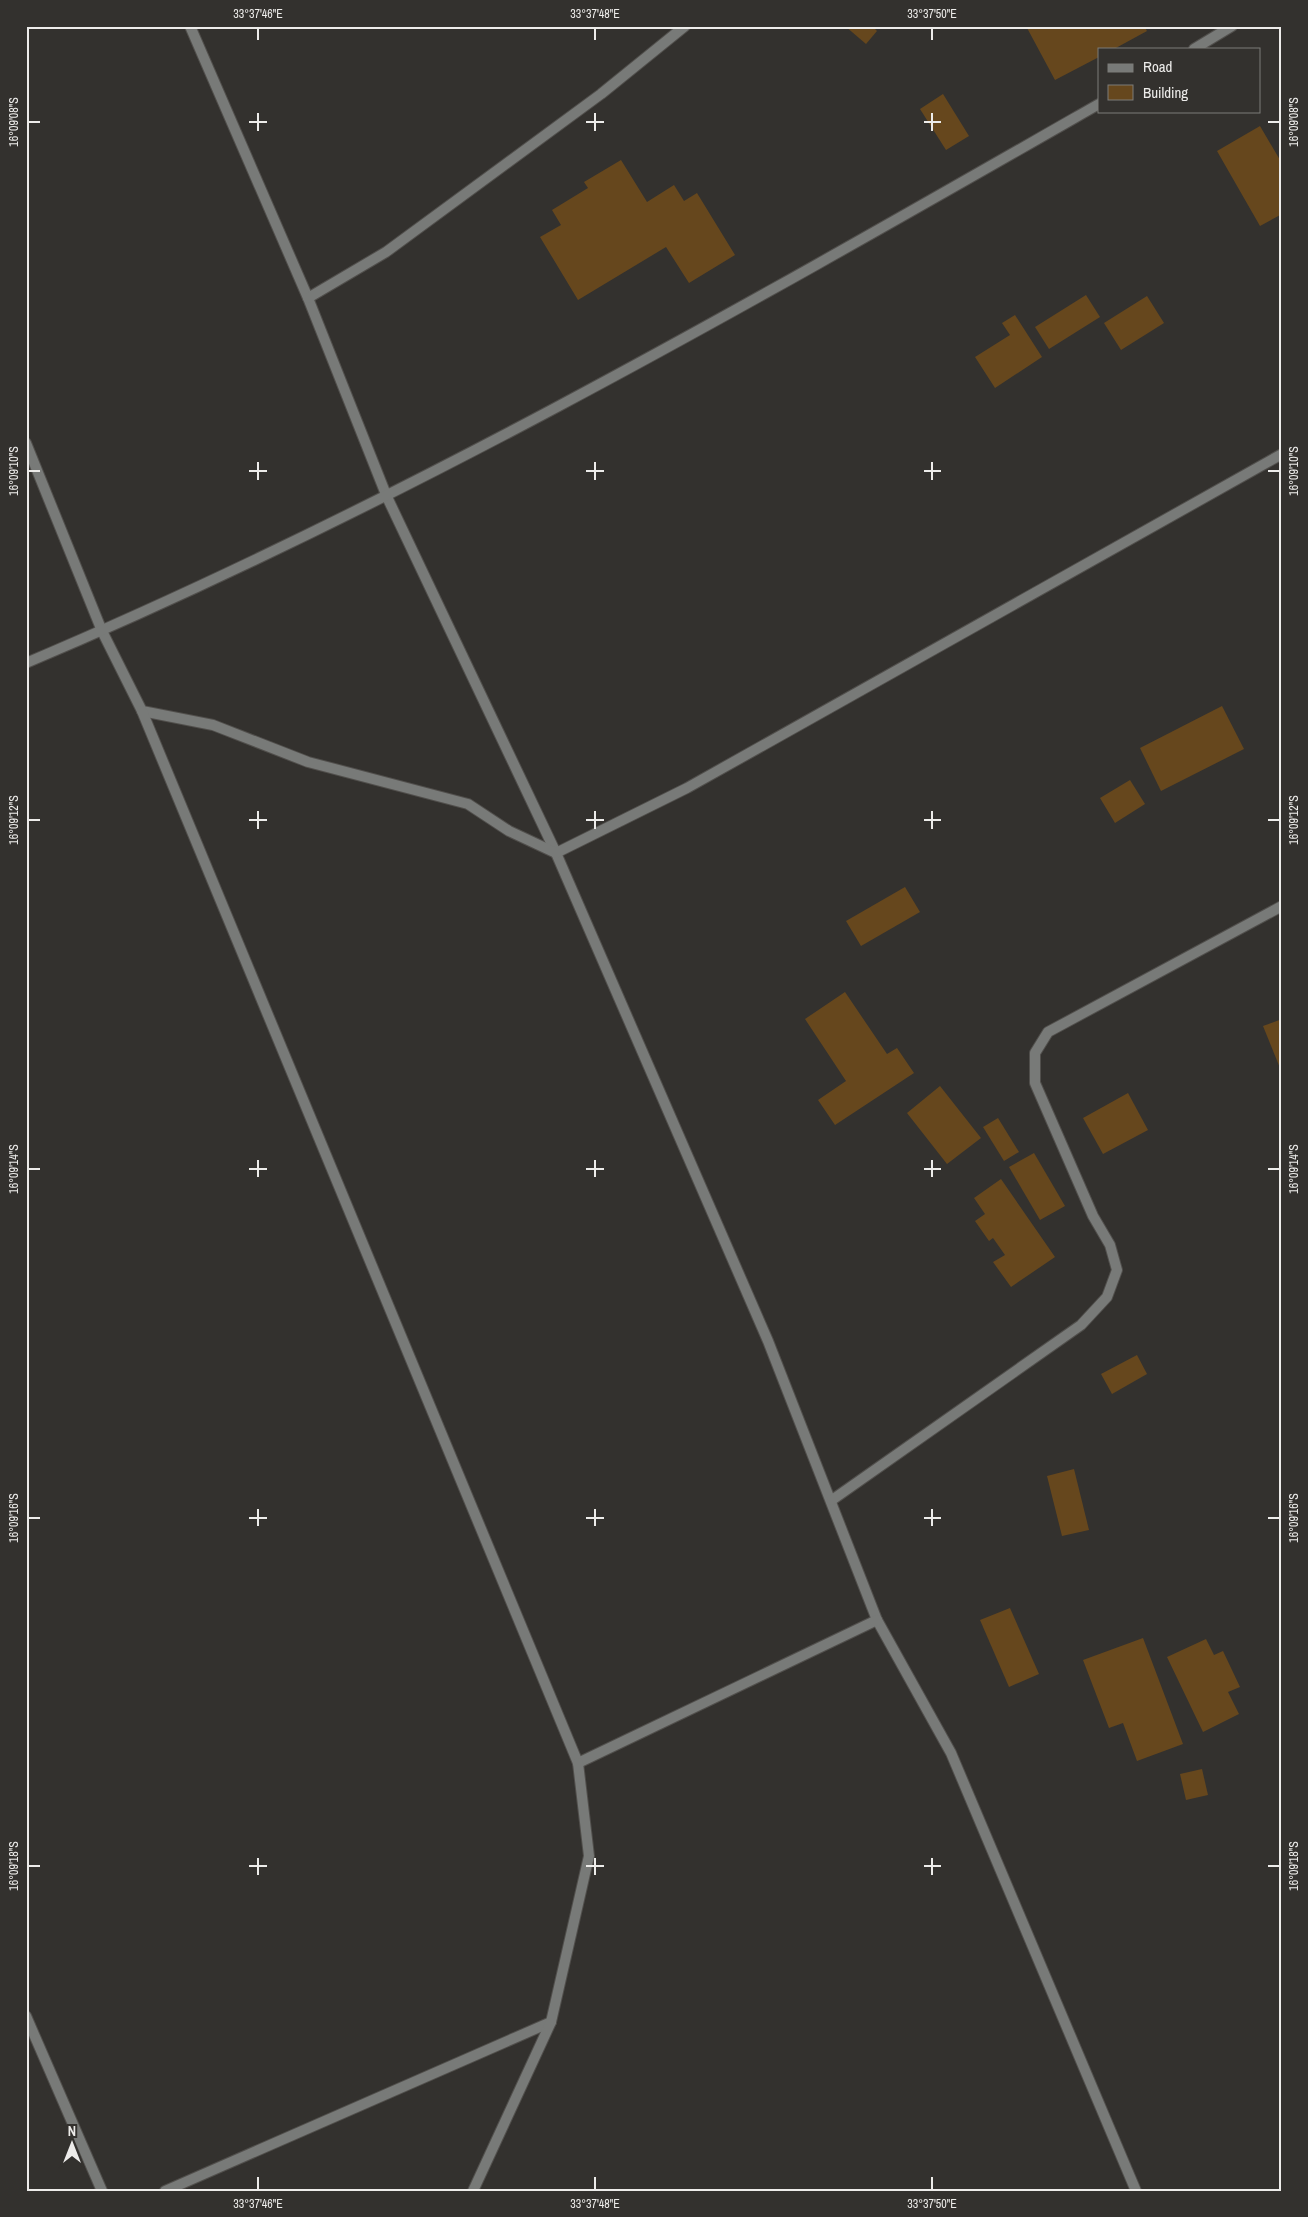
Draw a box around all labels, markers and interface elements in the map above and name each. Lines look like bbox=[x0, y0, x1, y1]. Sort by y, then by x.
text: 33°37'46"E bbox=[233, 6, 283, 22]
text: 33°37'48"E bbox=[570, 6, 620, 22]
text: 33°37'50"E bbox=[907, 6, 957, 22]
legend bbox=[1098, 48, 1260, 112]
text: Road bbox=[1143, 56, 1172, 77]
text: Building bbox=[1143, 82, 1188, 103]
text: 16°09'08"S bbox=[6, 97, 22, 147]
text: 16°09'08"S bbox=[1286, 97, 1302, 147]
text: 16°09'10"S bbox=[6, 446, 22, 496]
text: 16°09'10"S bbox=[1286, 446, 1302, 496]
text: 16°09'12"S bbox=[6, 795, 22, 845]
text: 16°09'12"S bbox=[1286, 795, 1302, 845]
text: 16°09'14"S bbox=[6, 1144, 22, 1194]
text: 16°09'14"S bbox=[1286, 1144, 1302, 1194]
text: 16°09'16"S bbox=[6, 1493, 22, 1543]
text: 16°09'16"S bbox=[1286, 1493, 1302, 1543]
text: 16°09'18"S bbox=[6, 1841, 22, 1891]
text: 16°09'18"S bbox=[1286, 1841, 1302, 1891]
north arrow bbox=[48, 2120, 98, 2170]
text: N bbox=[68, 2122, 76, 2140]
text: 33°37'46"E bbox=[233, 2196, 283, 2212]
text: 33°37'48"E bbox=[570, 2196, 620, 2212]
text: 33°37'50"E bbox=[907, 2196, 957, 2212]

